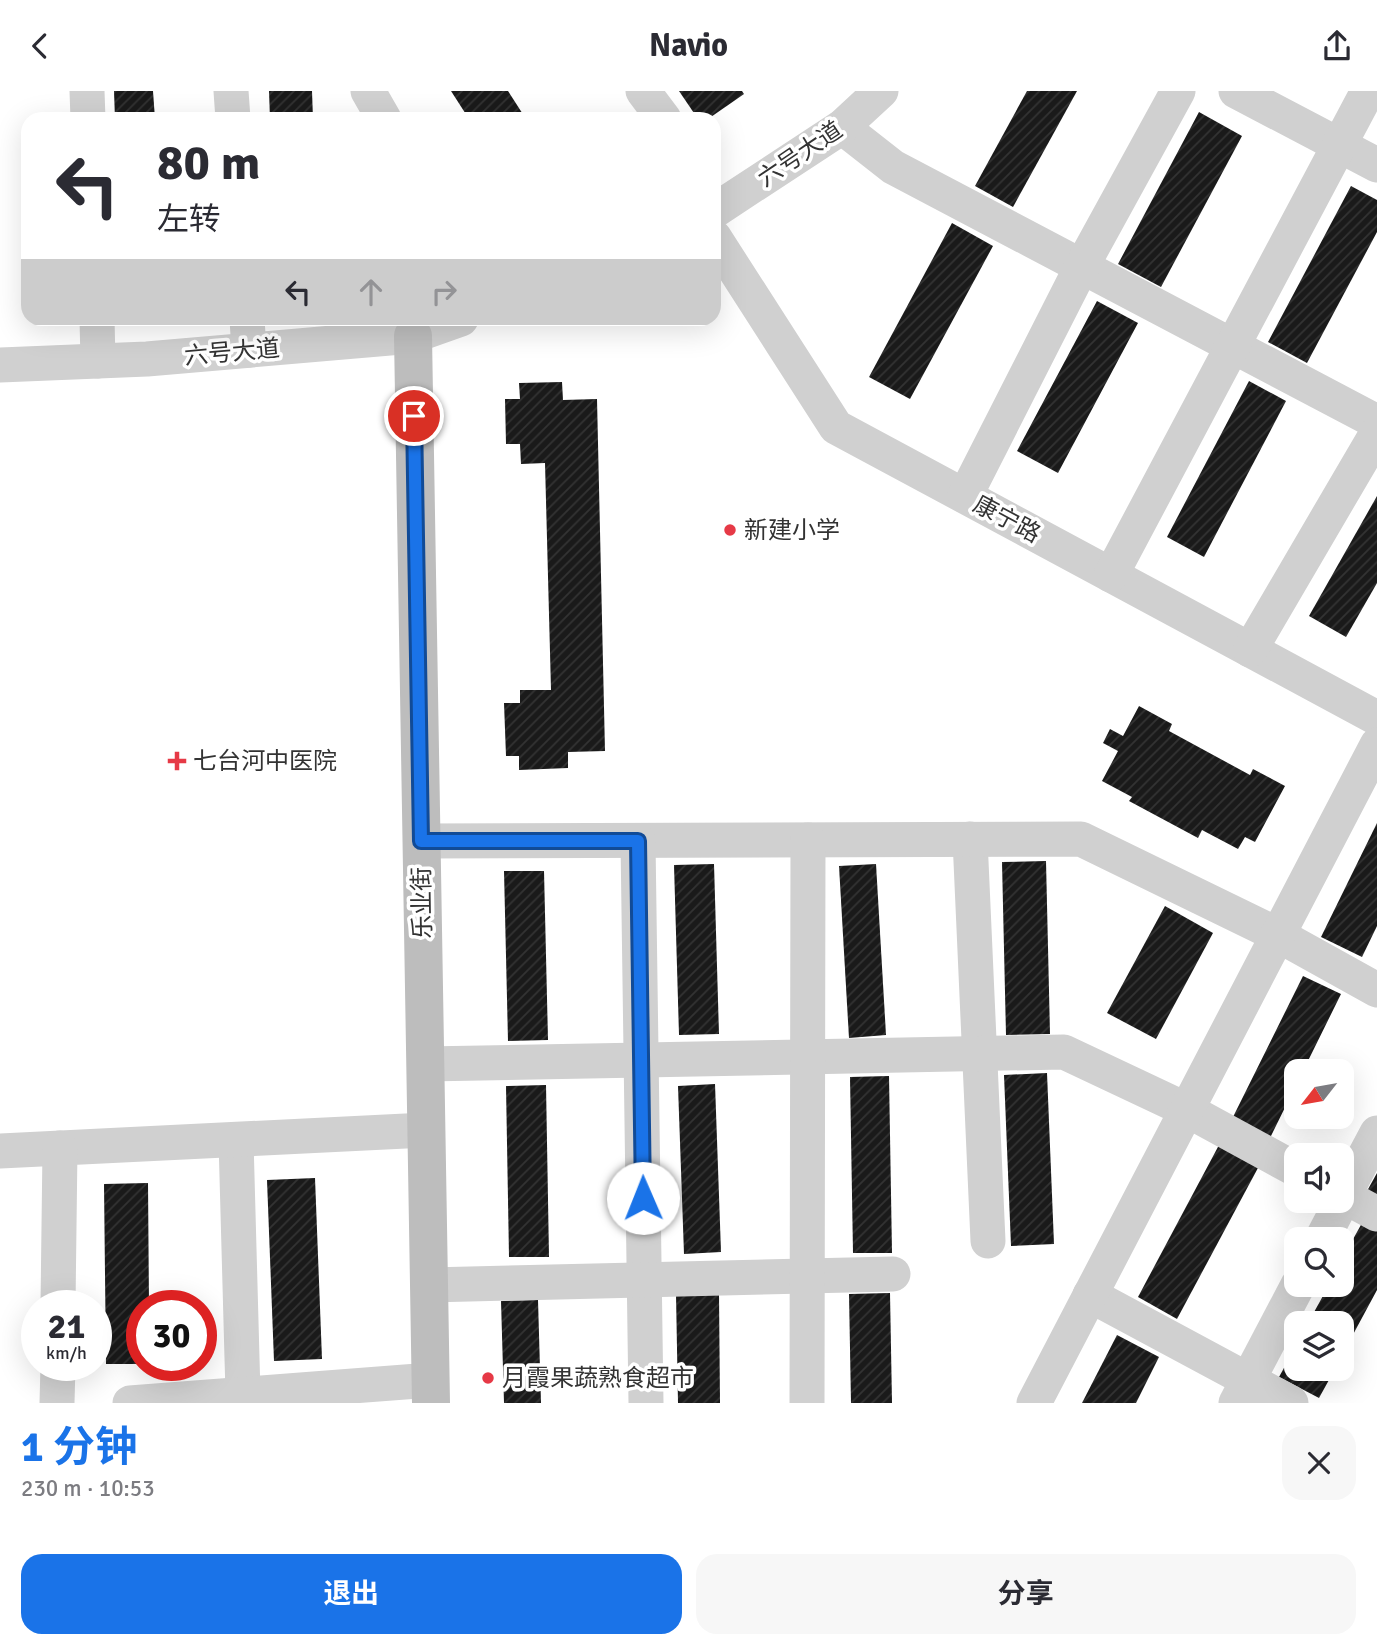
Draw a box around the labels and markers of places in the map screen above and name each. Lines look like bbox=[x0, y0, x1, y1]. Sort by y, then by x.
pin bbox=[384, 386, 444, 446]
place label: 新建小学 bbox=[744, 515, 840, 545]
marker: 新建小学 bbox=[722, 522, 738, 538]
place label: 七台河中医院 bbox=[193, 746, 337, 776]
marker: 七台河中医院 bbox=[167, 751, 187, 771]
place label: 月霞果蔬熟食超市 bbox=[502, 1363, 694, 1393]
marker: 月霞果蔬熟食超市 bbox=[480, 1370, 496, 1386]

